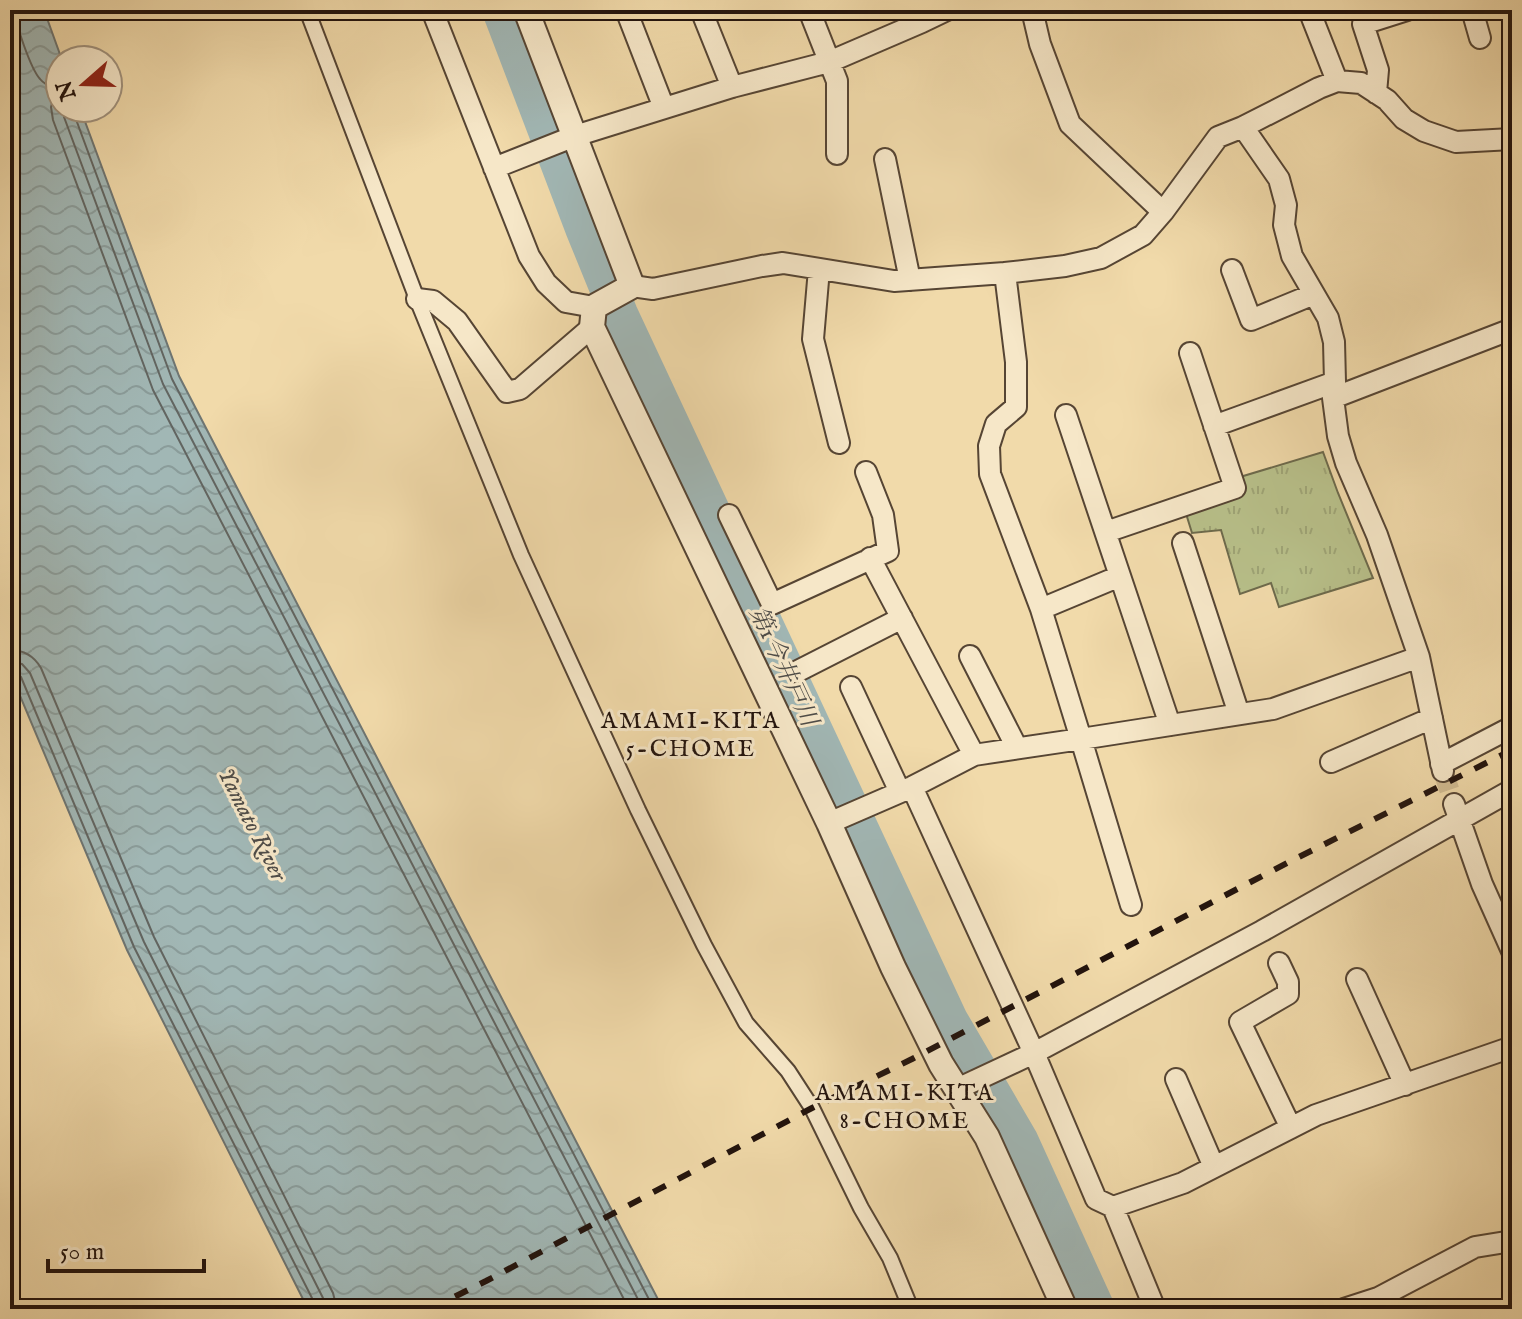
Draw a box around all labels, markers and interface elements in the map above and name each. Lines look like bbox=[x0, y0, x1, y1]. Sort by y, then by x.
north arrow bbox=[44, 44, 124, 124]
text: N bbox=[51, 76, 84, 105]
water label: 第1今井戸川 bbox=[741, 602, 825, 734]
district label: AMAMI-KITA 5-CHOME bbox=[600, 706, 781, 765]
water label: Yamato River bbox=[210, 763, 294, 888]
district label: AMAMI-KITA 8-CHOME bbox=[814, 1078, 995, 1137]
scale bar bbox=[48, 1223, 204, 1273]
text: 50 m bbox=[60, 1237, 104, 1268]

